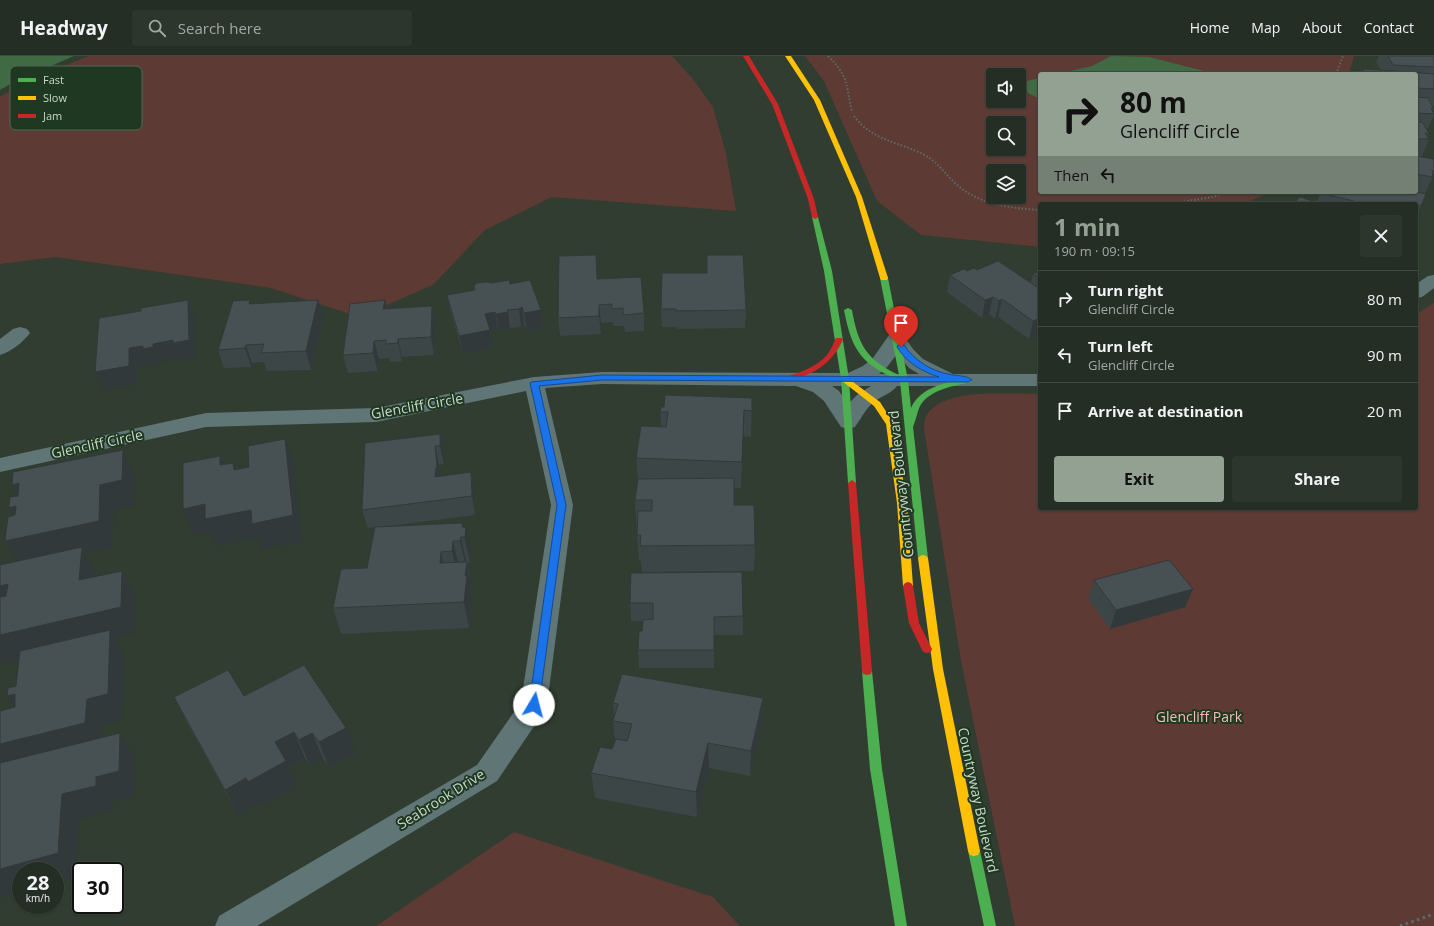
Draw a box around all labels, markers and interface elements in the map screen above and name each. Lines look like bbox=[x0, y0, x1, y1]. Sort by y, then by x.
search box bbox=[132, 10, 412, 46]
text: Headway bbox=[20, 15, 108, 41]
icon: search bbox=[146, 17, 168, 39]
text: Search here bbox=[178, 18, 261, 38]
text: Home bbox=[1190, 18, 1229, 37]
text: Map bbox=[1251, 18, 1280, 37]
text: About bbox=[1302, 18, 1342, 37]
text: Contact bbox=[1364, 18, 1414, 37]
legend bbox=[10, 66, 142, 130]
map controls bbox=[986, 68, 1026, 204]
button: sound bbox=[986, 68, 1026, 108]
text: Fast bbox=[43, 72, 64, 87]
text: 80 m bbox=[1120, 83, 1187, 121]
icon: right bbox=[1054, 88, 1106, 140]
text: Slow bbox=[43, 90, 67, 105]
text: Jam bbox=[42, 108, 62, 123]
button: search bbox=[986, 116, 1026, 156]
text: Glencliff Circle bbox=[1120, 119, 1240, 143]
button: layers bbox=[986, 164, 1026, 204]
icon: left bbox=[1097, 164, 1119, 186]
text: Then bbox=[1054, 165, 1089, 185]
text: 1 min bbox=[1054, 210, 1121, 243]
button: close bbox=[1360, 215, 1402, 257]
text: 190 m · 09:15 bbox=[1054, 242, 1135, 260]
text: Turn right bbox=[1088, 280, 1163, 300]
icon: right bbox=[1054, 288, 1076, 310]
text: 80 m bbox=[1367, 289, 1402, 309]
text: Glencliff Circle bbox=[1088, 300, 1175, 318]
pin bbox=[884, 306, 918, 347]
icon: arrive bbox=[890, 312, 912, 334]
text: Turn left bbox=[1088, 336, 1153, 356]
icon: left bbox=[1054, 344, 1076, 366]
text: 90 m bbox=[1367, 345, 1402, 365]
text: Glencliff Circle bbox=[1088, 356, 1175, 374]
street label: Glencliff Circle bbox=[369, 388, 465, 423]
icon: arrive bbox=[1054, 400, 1076, 422]
text: Arrive at destination bbox=[1088, 401, 1243, 421]
text: 20 m bbox=[1367, 401, 1402, 421]
street label: Countryway Boulevard bbox=[883, 409, 918, 559]
street label: Glencliff Circle bbox=[49, 425, 145, 462]
button: Exit bbox=[1054, 456, 1224, 502]
button: Share bbox=[1232, 456, 1402, 502]
position arrow bbox=[513, 684, 555, 726]
park label: Glencliff Park bbox=[1156, 707, 1243, 726]
street label: Countryway Boulevard bbox=[954, 726, 1003, 874]
street label: Seabrook Drive bbox=[393, 764, 488, 833]
speed limit sign: 30 bbox=[72, 862, 124, 914]
text: 28 bbox=[27, 869, 49, 896]
text: km/h bbox=[26, 891, 50, 905]

